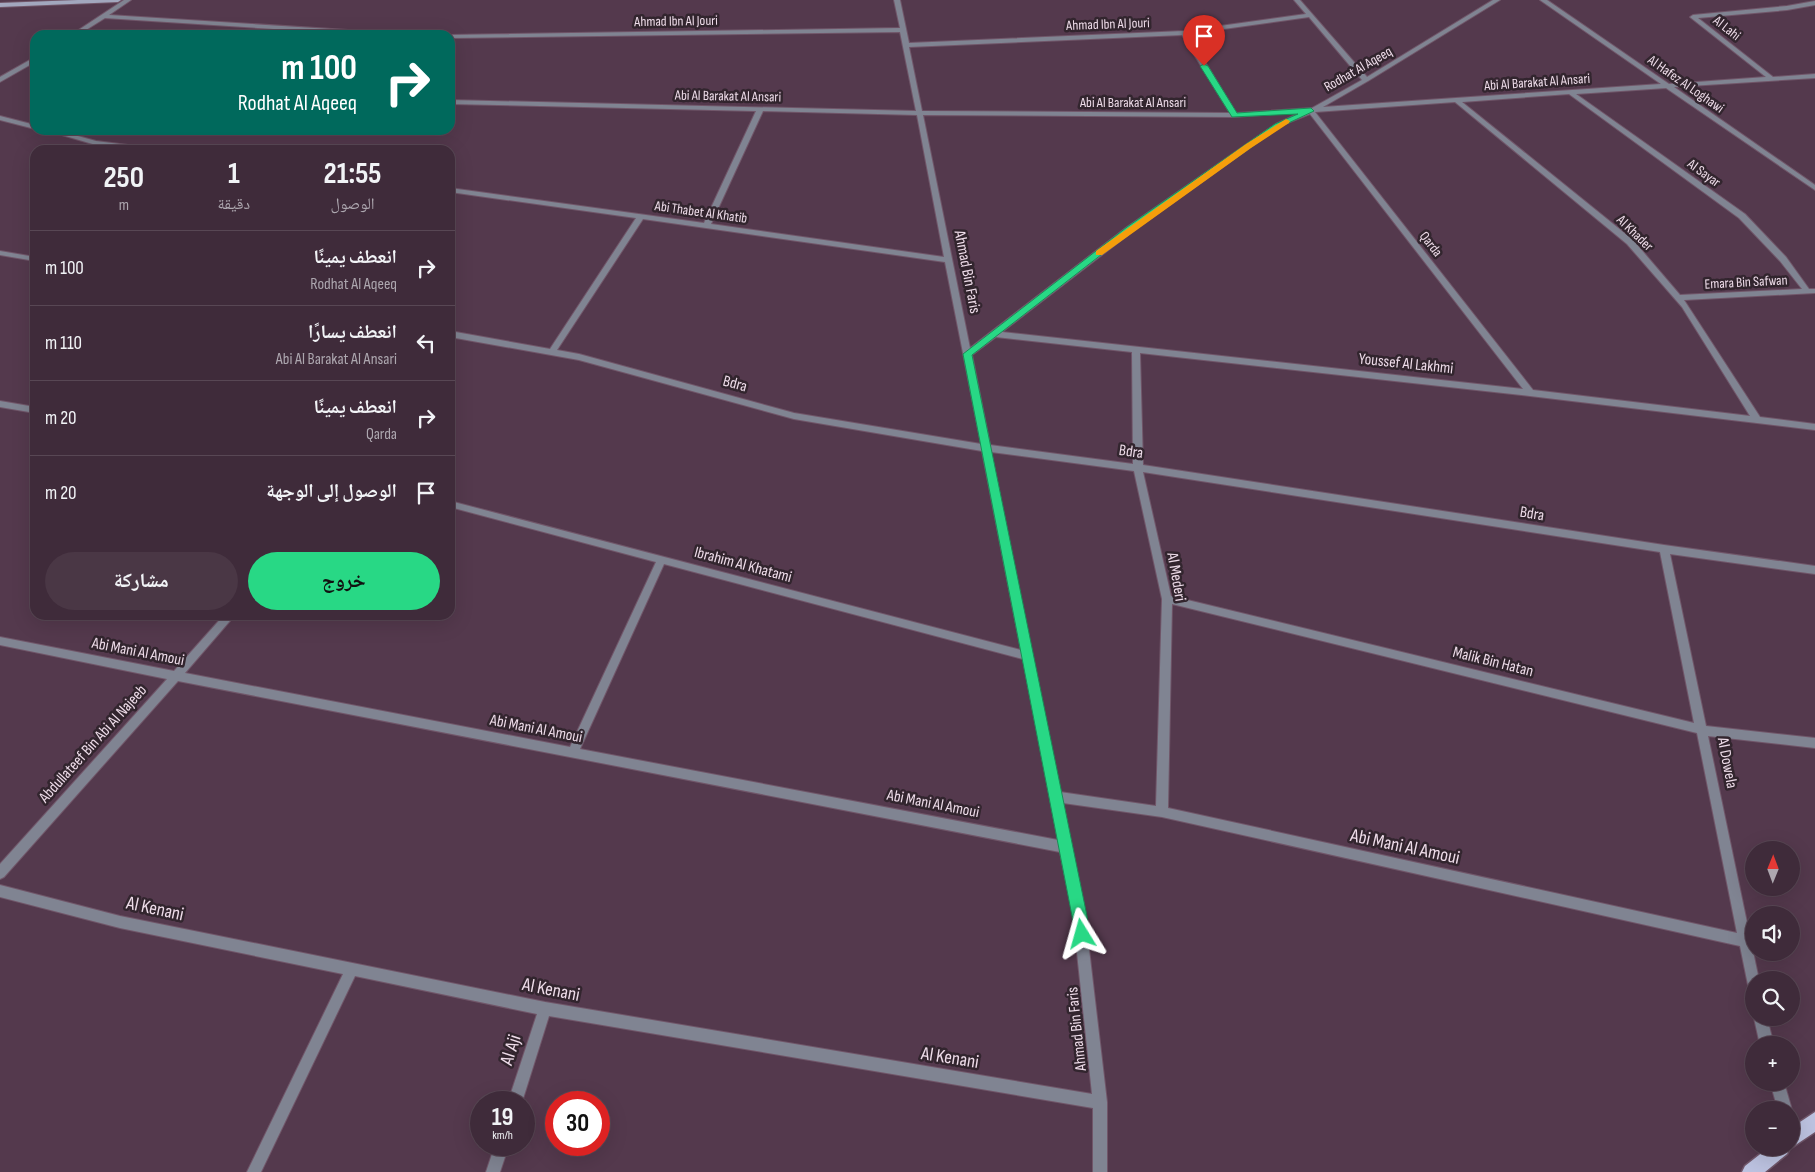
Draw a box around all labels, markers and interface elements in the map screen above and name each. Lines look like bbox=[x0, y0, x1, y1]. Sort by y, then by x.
street label: Al Lahi bbox=[1709, 11, 1744, 44]
street label: Ahmad Ibn Al Jouri bbox=[633, 12, 718, 30]
street label: Ahmad Ibn Al Jouri bbox=[1065, 14, 1150, 34]
pin bbox=[1183, 15, 1225, 66]
icon: arrive bbox=[1190, 22, 1218, 50]
street label: Rodhat Al Aqeeq bbox=[1321, 43, 1395, 95]
text: 100 m bbox=[281, 47, 357, 90]
icon: right bbox=[375, 50, 440, 115]
street label: Al Hafez Al Loghawi bbox=[1644, 51, 1727, 117]
street label: Abi Al Barakat Al Ansari bbox=[1482, 70, 1591, 94]
street label: Abi Al Barakat Al Ansari bbox=[674, 87, 781, 105]
text: Rodhat Al Aqeeq bbox=[238, 90, 357, 117]
street label: Abi Al Barakat Al Ansari bbox=[1079, 94, 1186, 111]
street label: Al Sayar bbox=[1683, 155, 1724, 191]
text: 1 bbox=[228, 156, 240, 192]
text: 21:55 bbox=[324, 156, 382, 192]
text: 250 bbox=[103, 160, 144, 196]
text: دقيقة bbox=[218, 195, 250, 214]
text: الوصول bbox=[330, 195, 375, 214]
text: m bbox=[119, 196, 129, 215]
street label: Abi Thabet Al Khatib bbox=[653, 197, 748, 227]
street label: Al Khader bbox=[1612, 211, 1657, 254]
street label: Ahmad Bin Faris bbox=[949, 228, 984, 315]
street label: Qarda bbox=[1416, 228, 1446, 260]
text: انعطف يمينًا bbox=[313, 246, 397, 269]
icon: right bbox=[412, 254, 440, 282]
text: 100 m bbox=[45, 257, 84, 280]
street label: Emara Bin Safwan bbox=[1704, 271, 1788, 293]
text: Rodhat Al Aqeeq bbox=[310, 275, 397, 294]
text: انعطف يسارًا bbox=[308, 321, 397, 344]
icon: left bbox=[412, 329, 440, 357]
text: 110 m bbox=[45, 332, 82, 355]
text: Abi Al Barakat Al Ansari bbox=[276, 350, 397, 369]
street label: Youssef Al Lakhmi bbox=[1358, 350, 1454, 378]
street label: Bdra bbox=[721, 372, 749, 396]
text: انعطف يمينًا bbox=[313, 396, 397, 419]
icon: right bbox=[412, 404, 440, 432]
text: 20 m bbox=[45, 407, 77, 430]
text: Qarda bbox=[366, 425, 397, 444]
street label: Bdra bbox=[1118, 441, 1144, 463]
icon: arrive bbox=[412, 479, 440, 507]
text: الوصول إلى الوجهة bbox=[266, 480, 397, 503]
text: 20 m bbox=[45, 482, 77, 505]
street label: Bdra bbox=[1519, 503, 1545, 525]
street label: Ibrahim Al Khatami bbox=[692, 543, 794, 587]
street label: Al Mederi bbox=[1162, 550, 1190, 603]
button: مشاركة bbox=[45, 552, 238, 610]
button: خروج bbox=[248, 552, 440, 610]
street label: Abi Mani Al Amoui bbox=[89, 634, 186, 670]
street label: Malik Bin Hatan bbox=[1451, 643, 1535, 681]
street label: Abdullateef Bin Abi Al Najeeb bbox=[34, 681, 151, 808]
street label: Abi Mani Al Amoui bbox=[487, 711, 584, 747]
street label: Al Dowela bbox=[1713, 735, 1741, 790]
street label: Abi Mani Al Amoui bbox=[884, 786, 981, 822]
street label: Abi Mani Al Amoui bbox=[1347, 824, 1462, 870]
north arrow bbox=[1745, 841, 1800, 896]
map controls bbox=[1745, 841, 1800, 1156]
street label: Al Kenani bbox=[123, 892, 186, 926]
button: sound bbox=[1745, 906, 1800, 961]
position arrow bbox=[1055, 907, 1107, 959]
button: search bbox=[1745, 971, 1800, 1026]
street label: Al Kenani bbox=[519, 973, 582, 1007]
street label: Ahmad Bin Faris bbox=[1063, 986, 1091, 1073]
street label: Al Aji bbox=[495, 1032, 527, 1069]
button: + bbox=[1745, 1036, 1800, 1091]
street label: Al Kenani bbox=[919, 1042, 980, 1074]
speed limit sign: 30 bbox=[545, 1091, 610, 1156]
button: − bbox=[1745, 1101, 1800, 1156]
text: 19 bbox=[492, 1102, 513, 1133]
text: km/h bbox=[492, 1128, 513, 1143]

